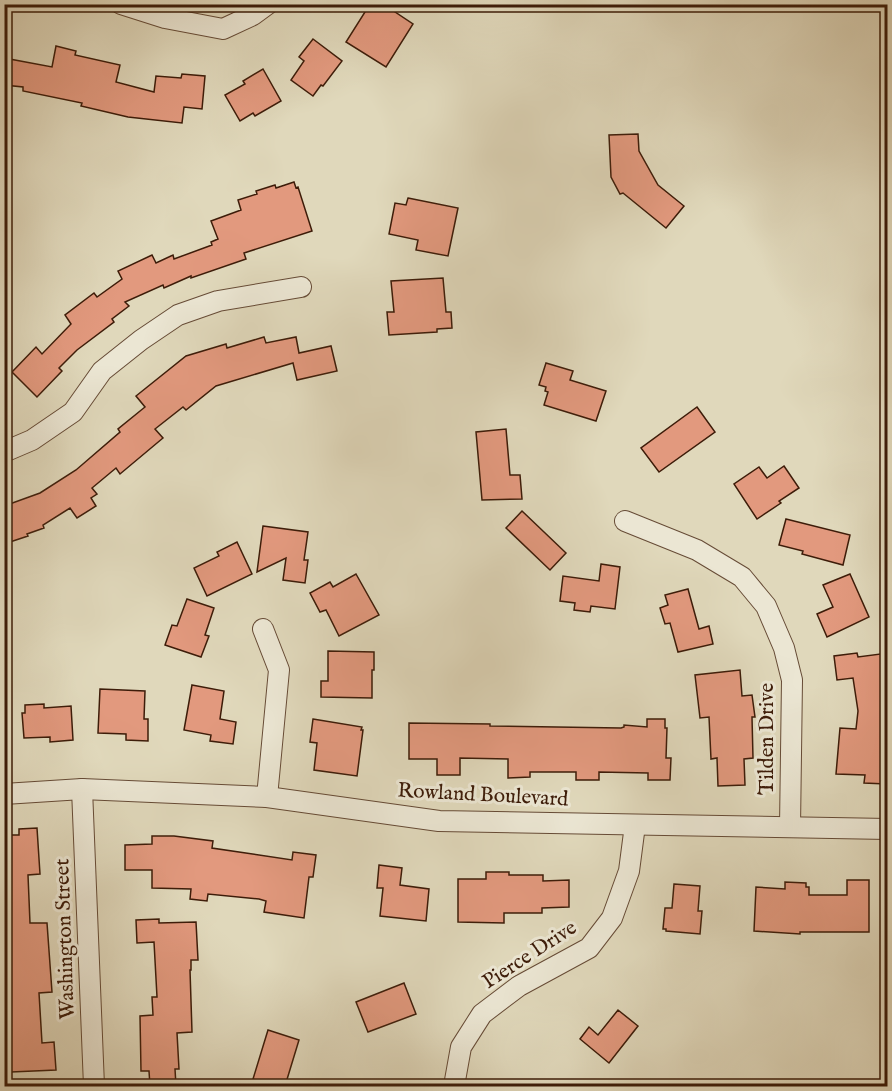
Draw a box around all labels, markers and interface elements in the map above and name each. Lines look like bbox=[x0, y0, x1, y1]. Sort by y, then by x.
street label: Tilden Drive bbox=[754, 683, 781, 795]
street label: Rowland Boulevard bbox=[397, 778, 570, 813]
street label: Washington Street bbox=[49, 858, 82, 1020]
street label: Pierce Drive bbox=[478, 915, 582, 996]

